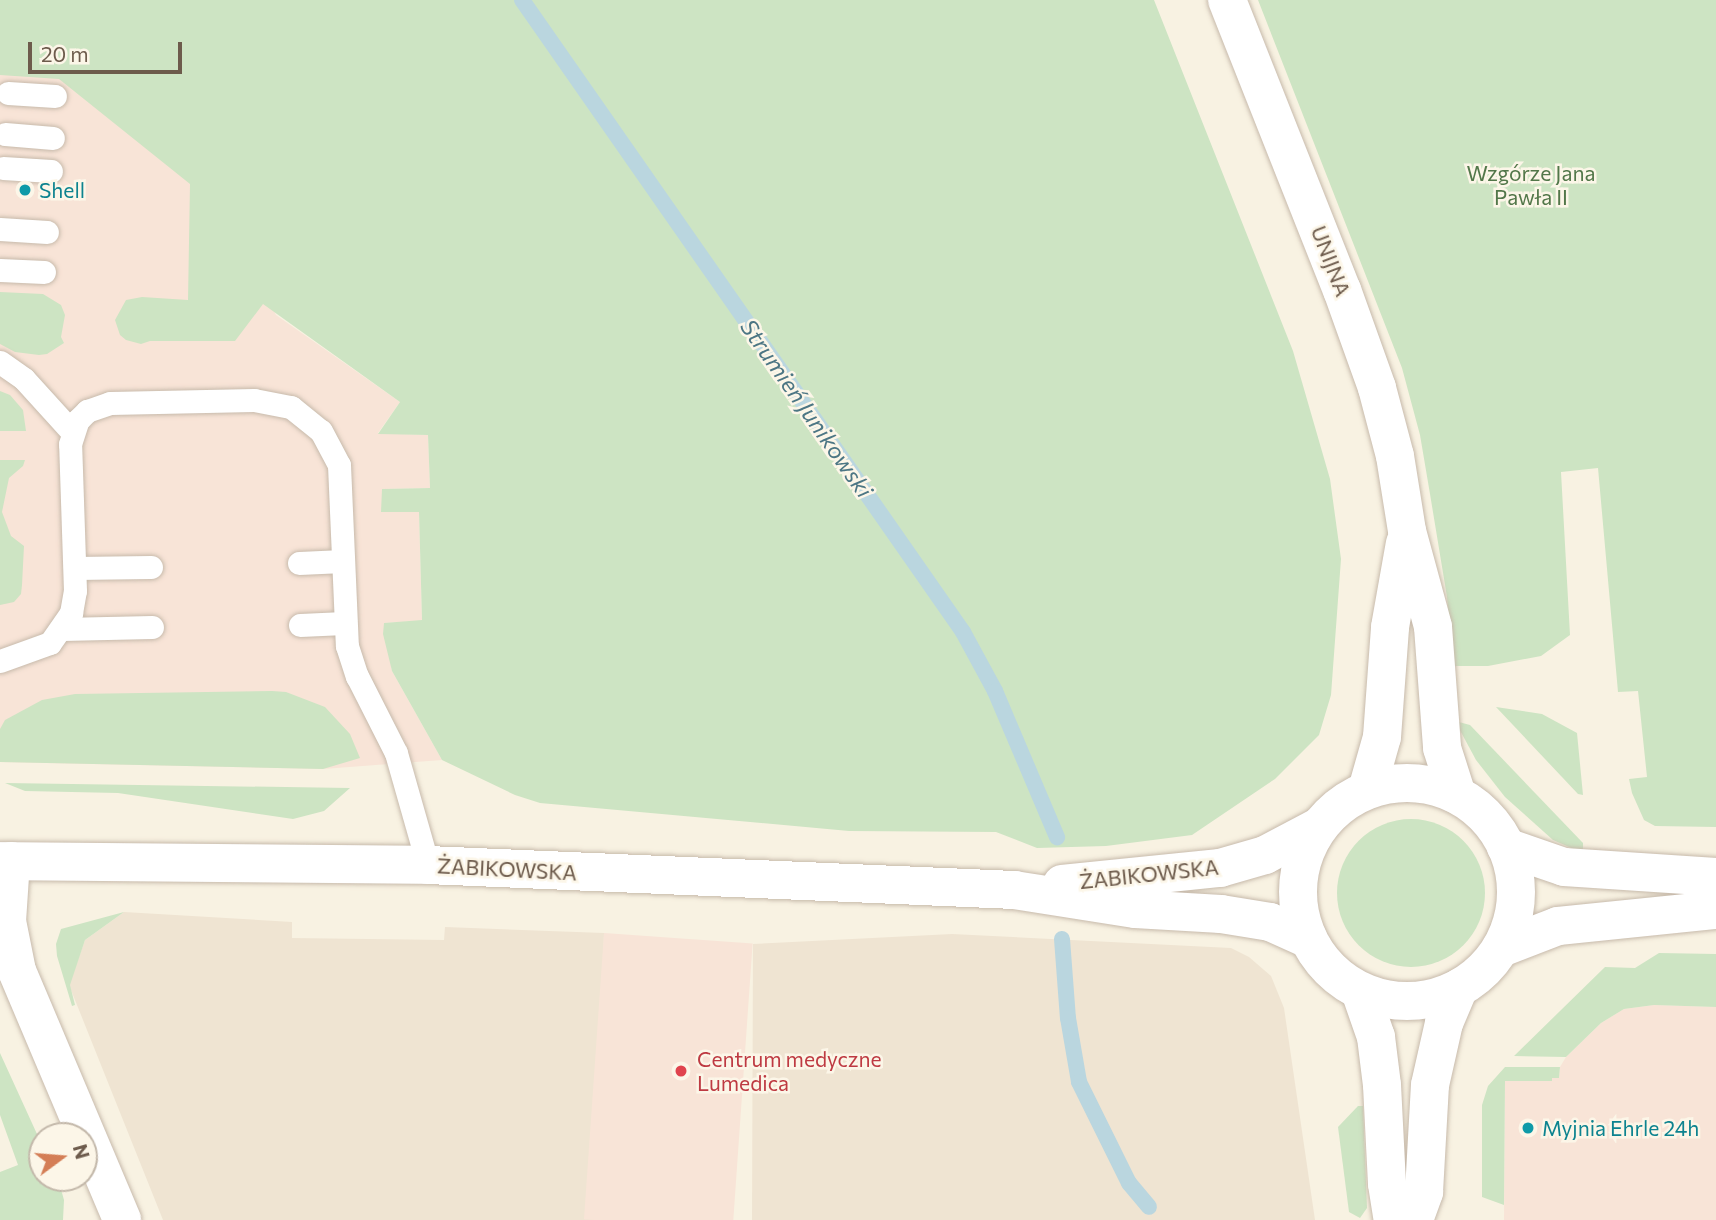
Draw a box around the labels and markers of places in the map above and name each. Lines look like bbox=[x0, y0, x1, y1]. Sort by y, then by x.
place label: Shell bbox=[39, 177, 85, 203]
marker: Shell bbox=[17, 182, 33, 198]
place label: Centrum medyczne Lumedica bbox=[697, 1046, 882, 1096]
marker: Centrum medyczne Lumedica bbox=[671, 1061, 691, 1081]
place label: Myjnia Ehrle 24h bbox=[1542, 1115, 1699, 1141]
marker: Myjnia Ehrle 24h bbox=[1520, 1120, 1536, 1136]

